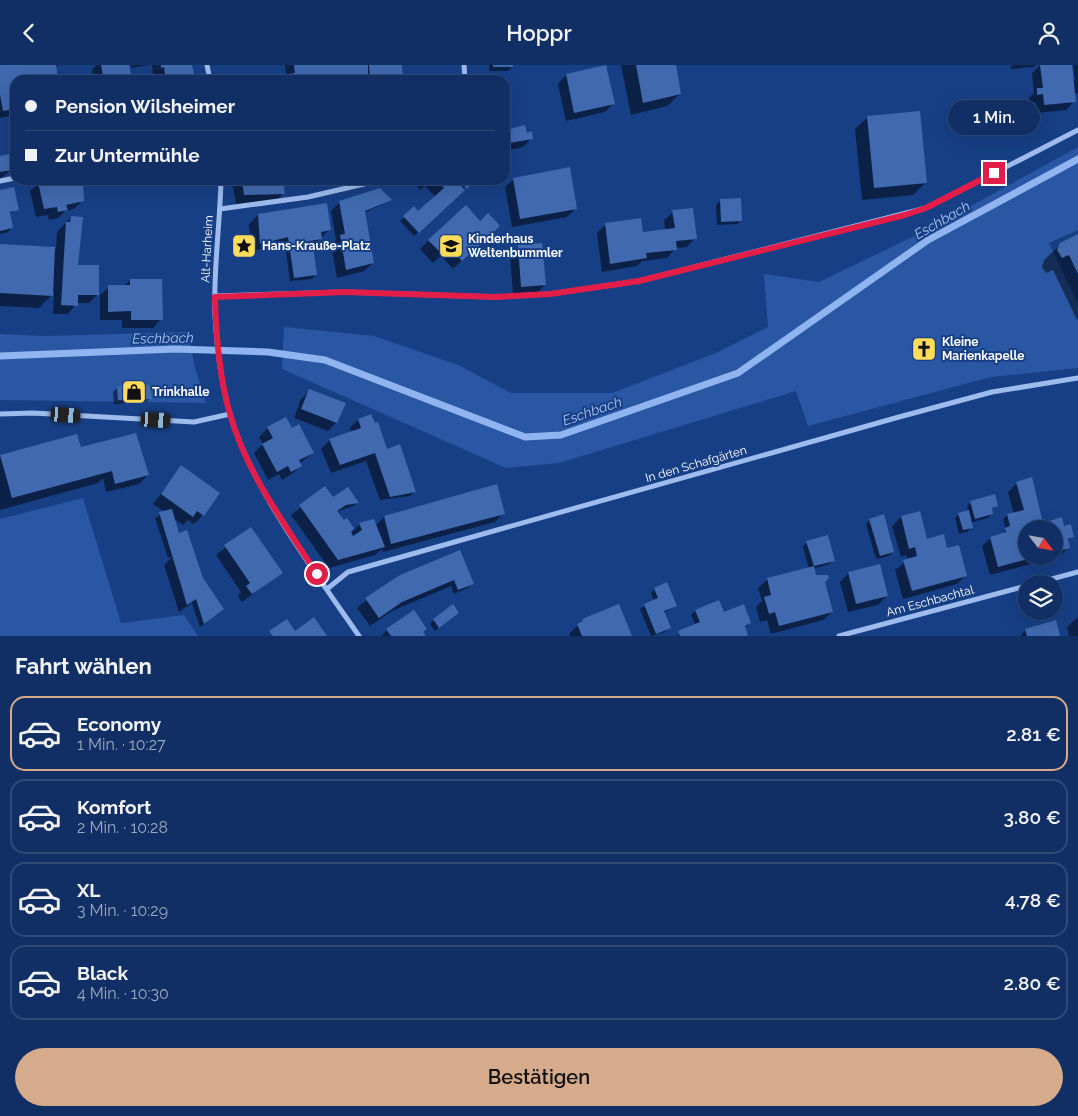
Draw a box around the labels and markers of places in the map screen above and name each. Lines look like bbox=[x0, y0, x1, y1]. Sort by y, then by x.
place label: Kinderhaus Weltenbummler bbox=[468, 232, 563, 260]
place icon: Hans-Krauße-Platz bbox=[231, 233, 257, 259]
school or university icon: Kinderhaus Weltenbummler bbox=[438, 233, 464, 259]
place label: Hans-Krauße-Platz bbox=[262, 239, 371, 253]
place label: Kleine Marienkapelle bbox=[942, 335, 1024, 363]
church icon: Kleine Marienkapelle bbox=[911, 336, 937, 362]
shop icon: Trinkhalle bbox=[121, 379, 147, 405]
place label: Trinkhalle bbox=[152, 385, 209, 399]

